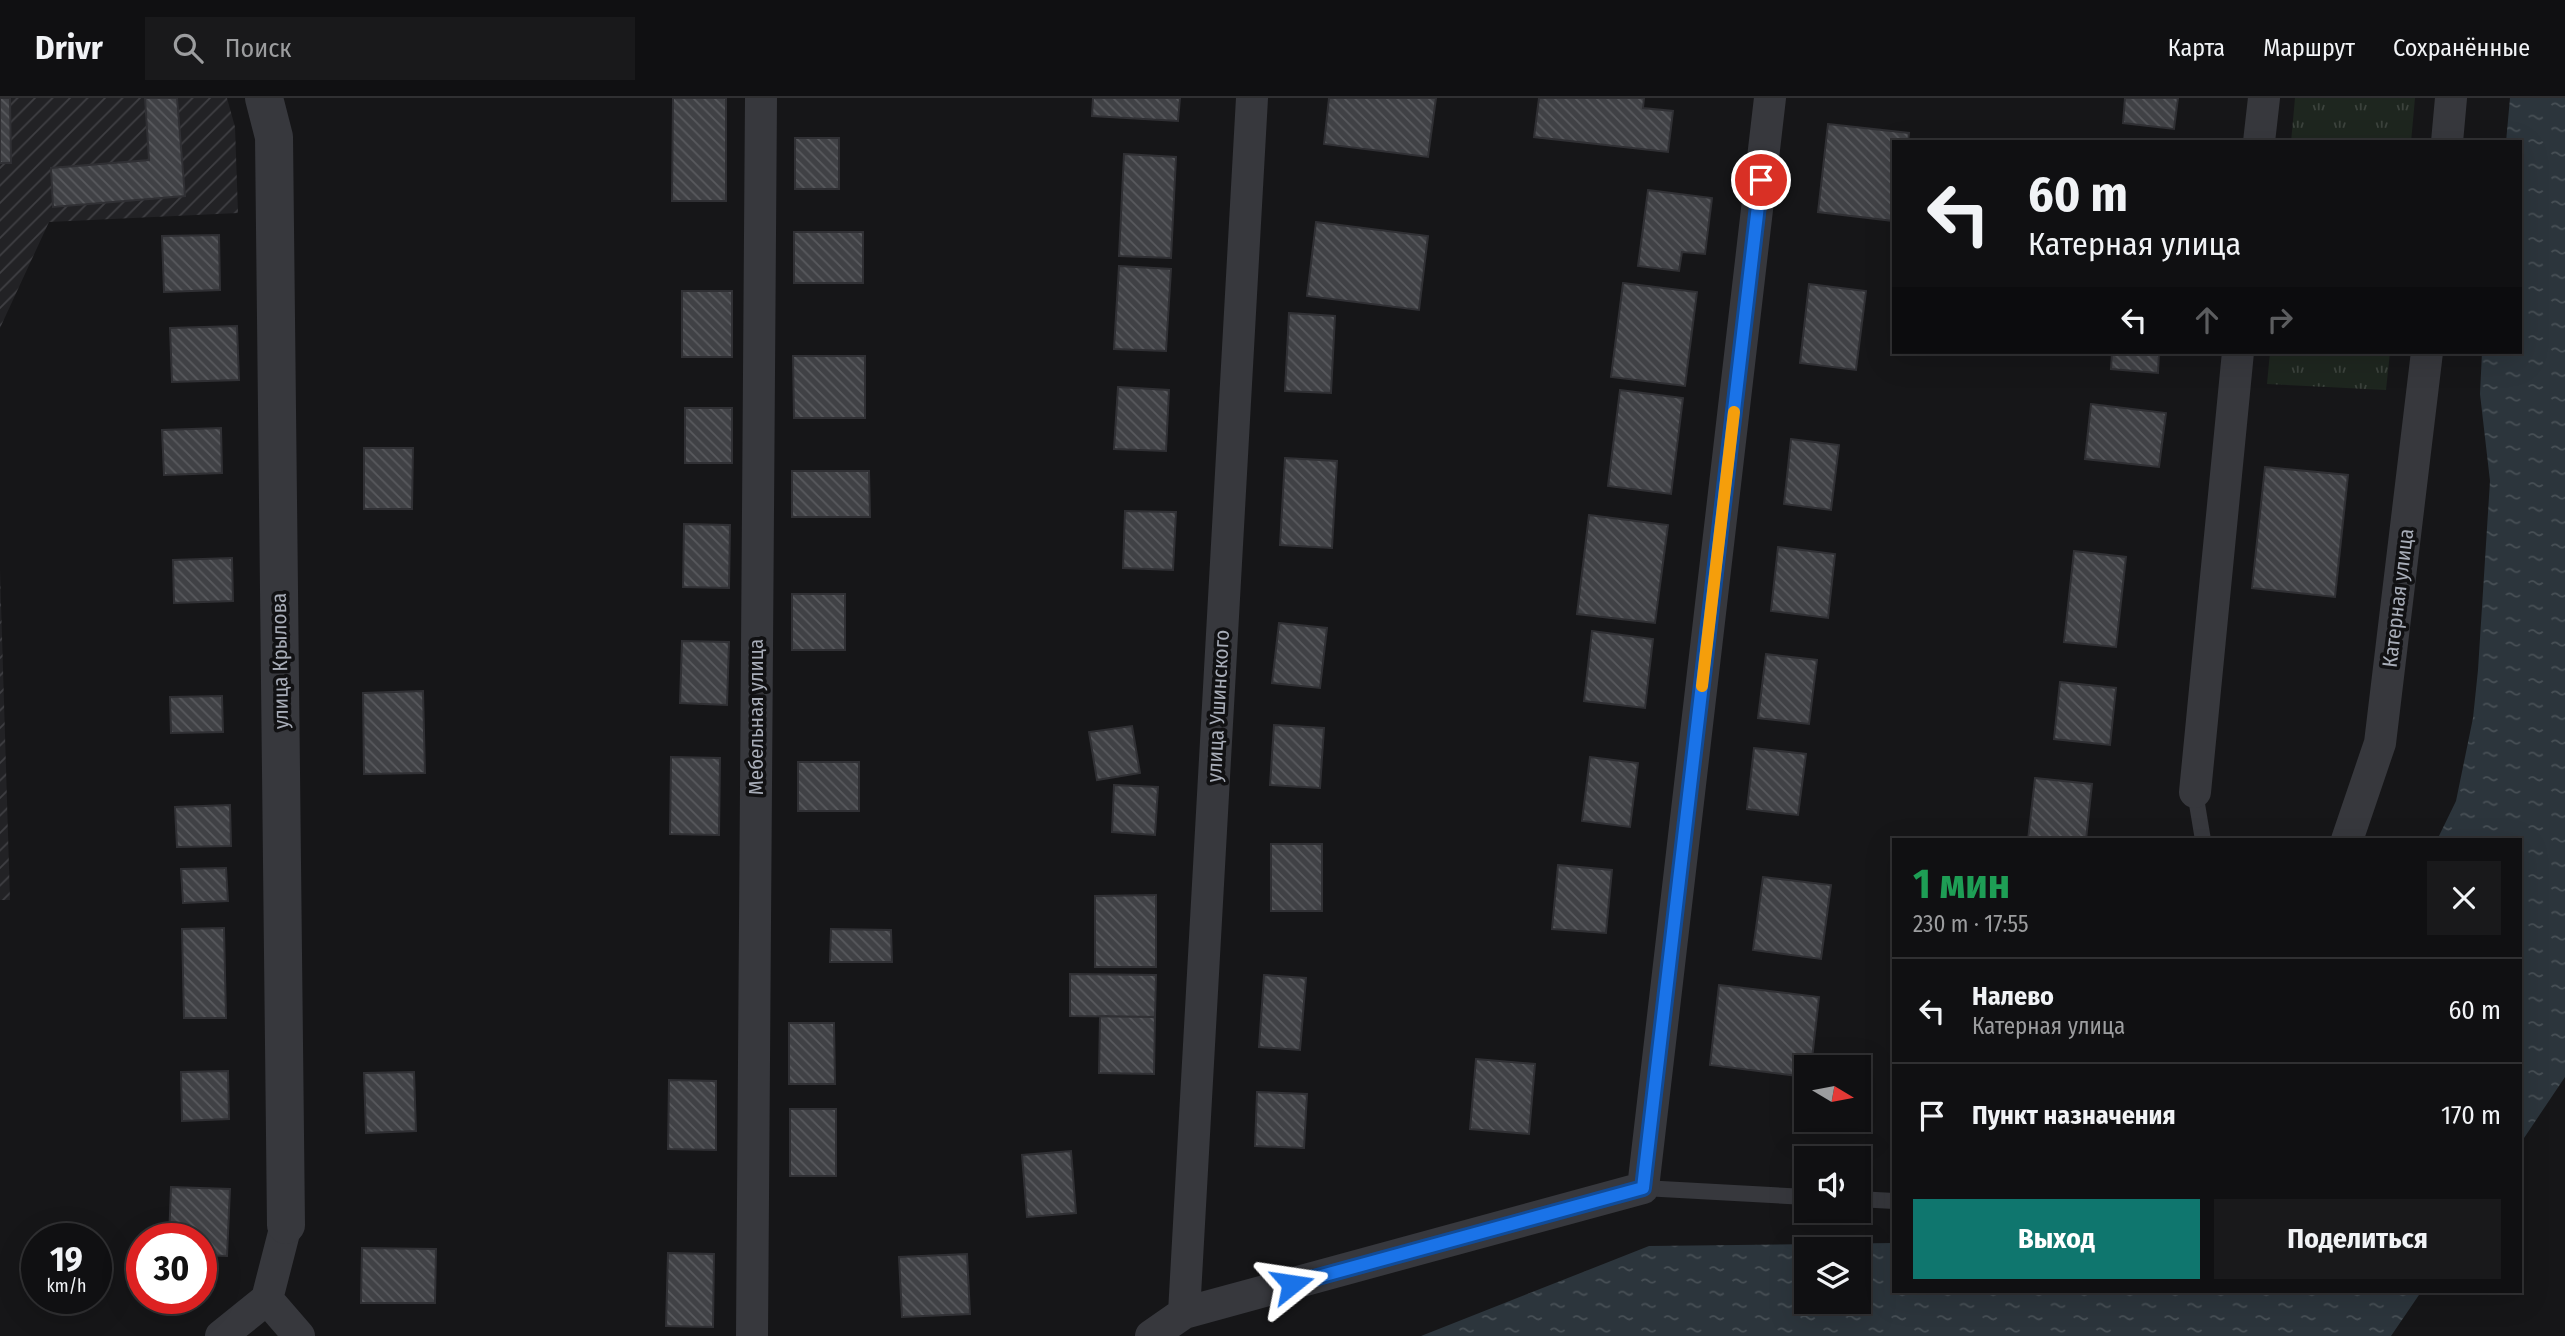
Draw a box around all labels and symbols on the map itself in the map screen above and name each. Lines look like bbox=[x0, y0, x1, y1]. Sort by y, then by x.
pin bbox=[1731, 150, 1791, 210]
street label: Катерная улица bbox=[2377, 527, 2419, 669]
street label: улица Крылова bbox=[266, 593, 294, 729]
street label: улица Ушинского bbox=[1201, 629, 1235, 783]
street label: Мебельная улица bbox=[743, 639, 769, 795]
north arrow bbox=[1794, 1055, 1871, 1132]
speed limit sign: 30 bbox=[126, 1223, 217, 1314]
position arrow bbox=[1255, 1247, 1329, 1321]

